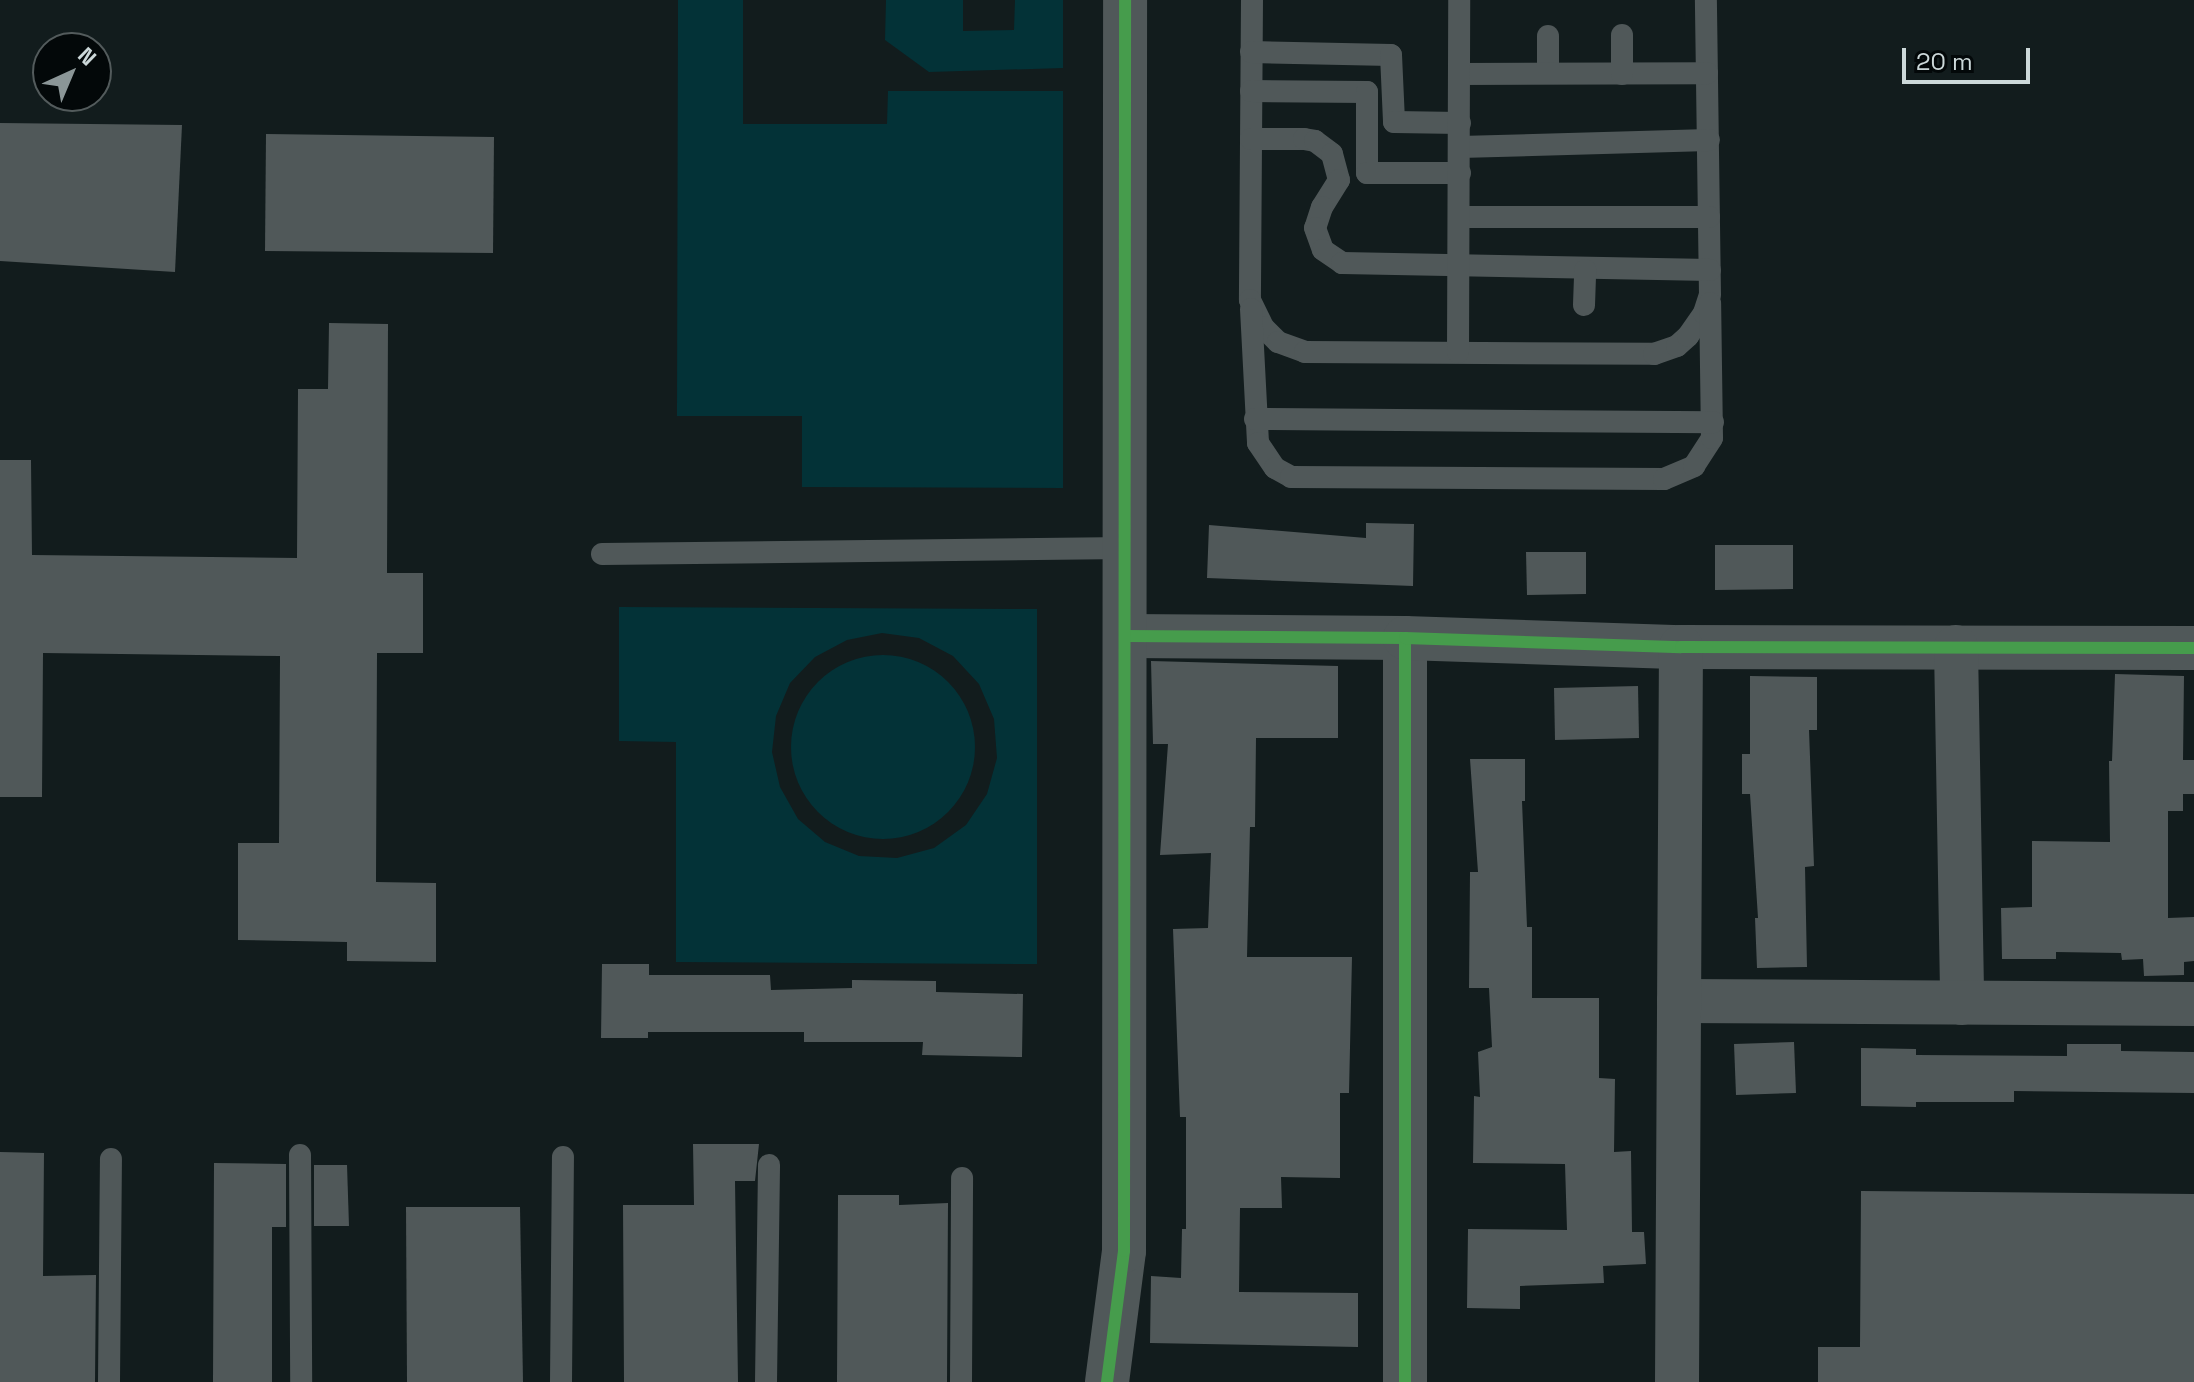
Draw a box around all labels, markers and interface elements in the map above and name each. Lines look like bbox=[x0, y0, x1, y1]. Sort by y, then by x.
north arrow bbox=[32, 32, 112, 112]
scale bar bbox=[1906, 32, 2034, 82]
text: N bbox=[72, 41, 102, 71]
text: 20 m bbox=[1916, 46, 1973, 77]

